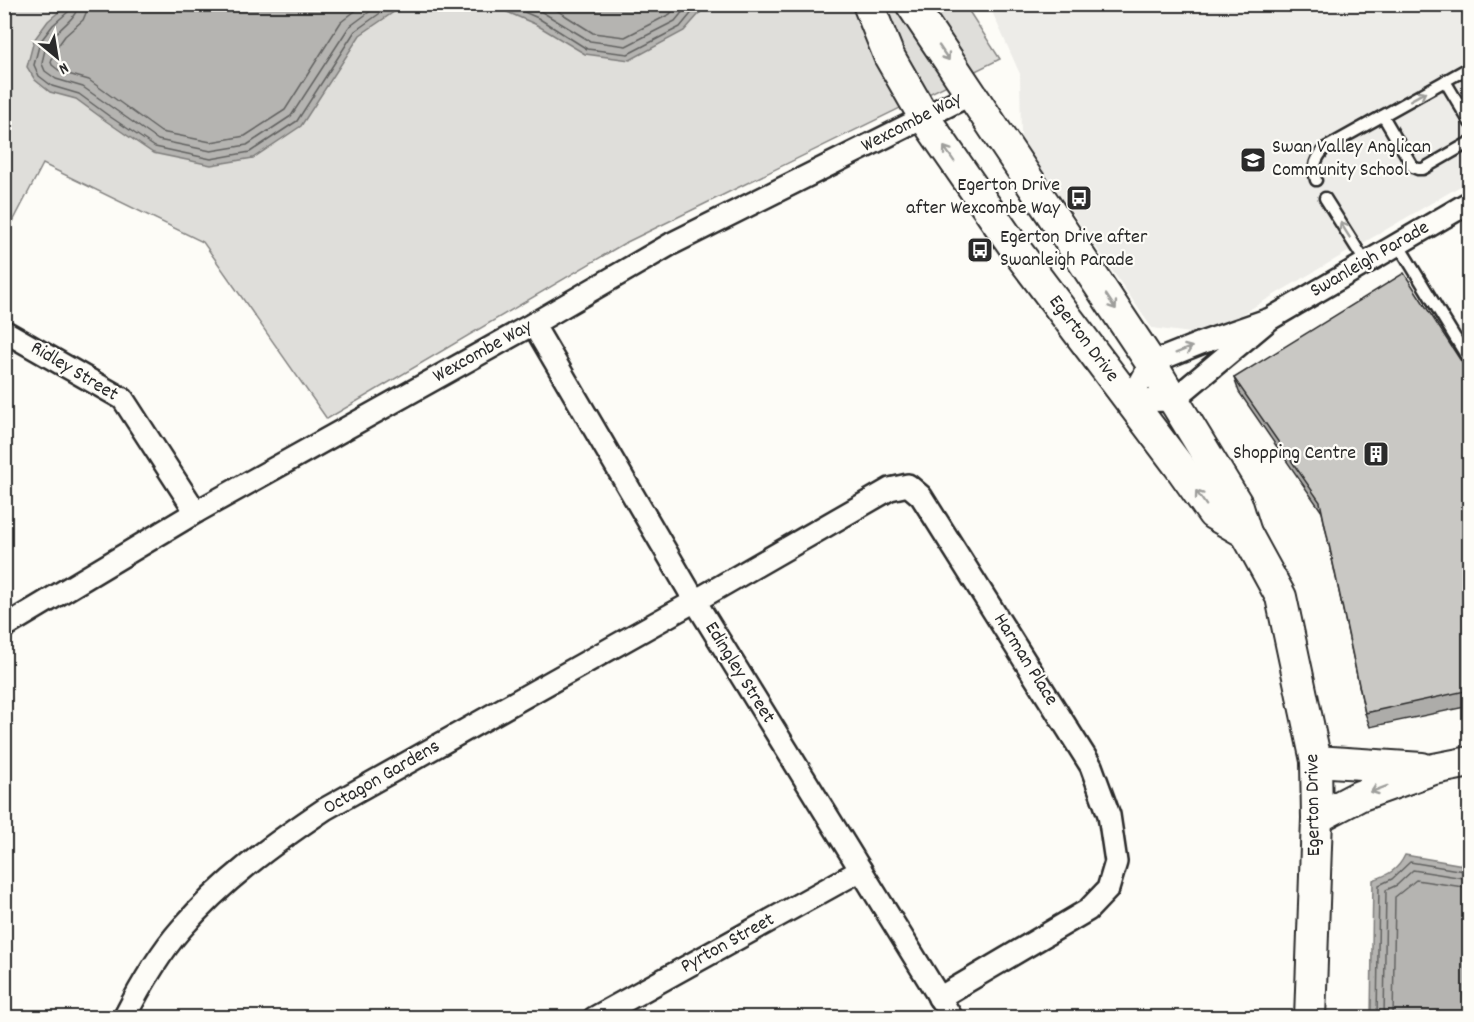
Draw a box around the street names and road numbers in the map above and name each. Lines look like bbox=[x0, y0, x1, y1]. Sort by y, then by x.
street label: Wexcombe Way bbox=[857, 85, 968, 160]
street label: Swanleigh Parade bbox=[1305, 214, 1435, 305]
street label: Egerton Drive bbox=[1041, 290, 1125, 389]
street label: Wexcombe Way bbox=[428, 313, 538, 391]
street label: Ridley Street bbox=[25, 335, 123, 409]
street label: Harman Place bbox=[986, 608, 1065, 712]
street label: Edingley Street bbox=[697, 617, 781, 729]
street label: Octagon Gardens bbox=[318, 733, 446, 823]
street label: Egerton Drive bbox=[1299, 753, 1329, 857]
street label: Pyrton Street bbox=[676, 907, 780, 981]

